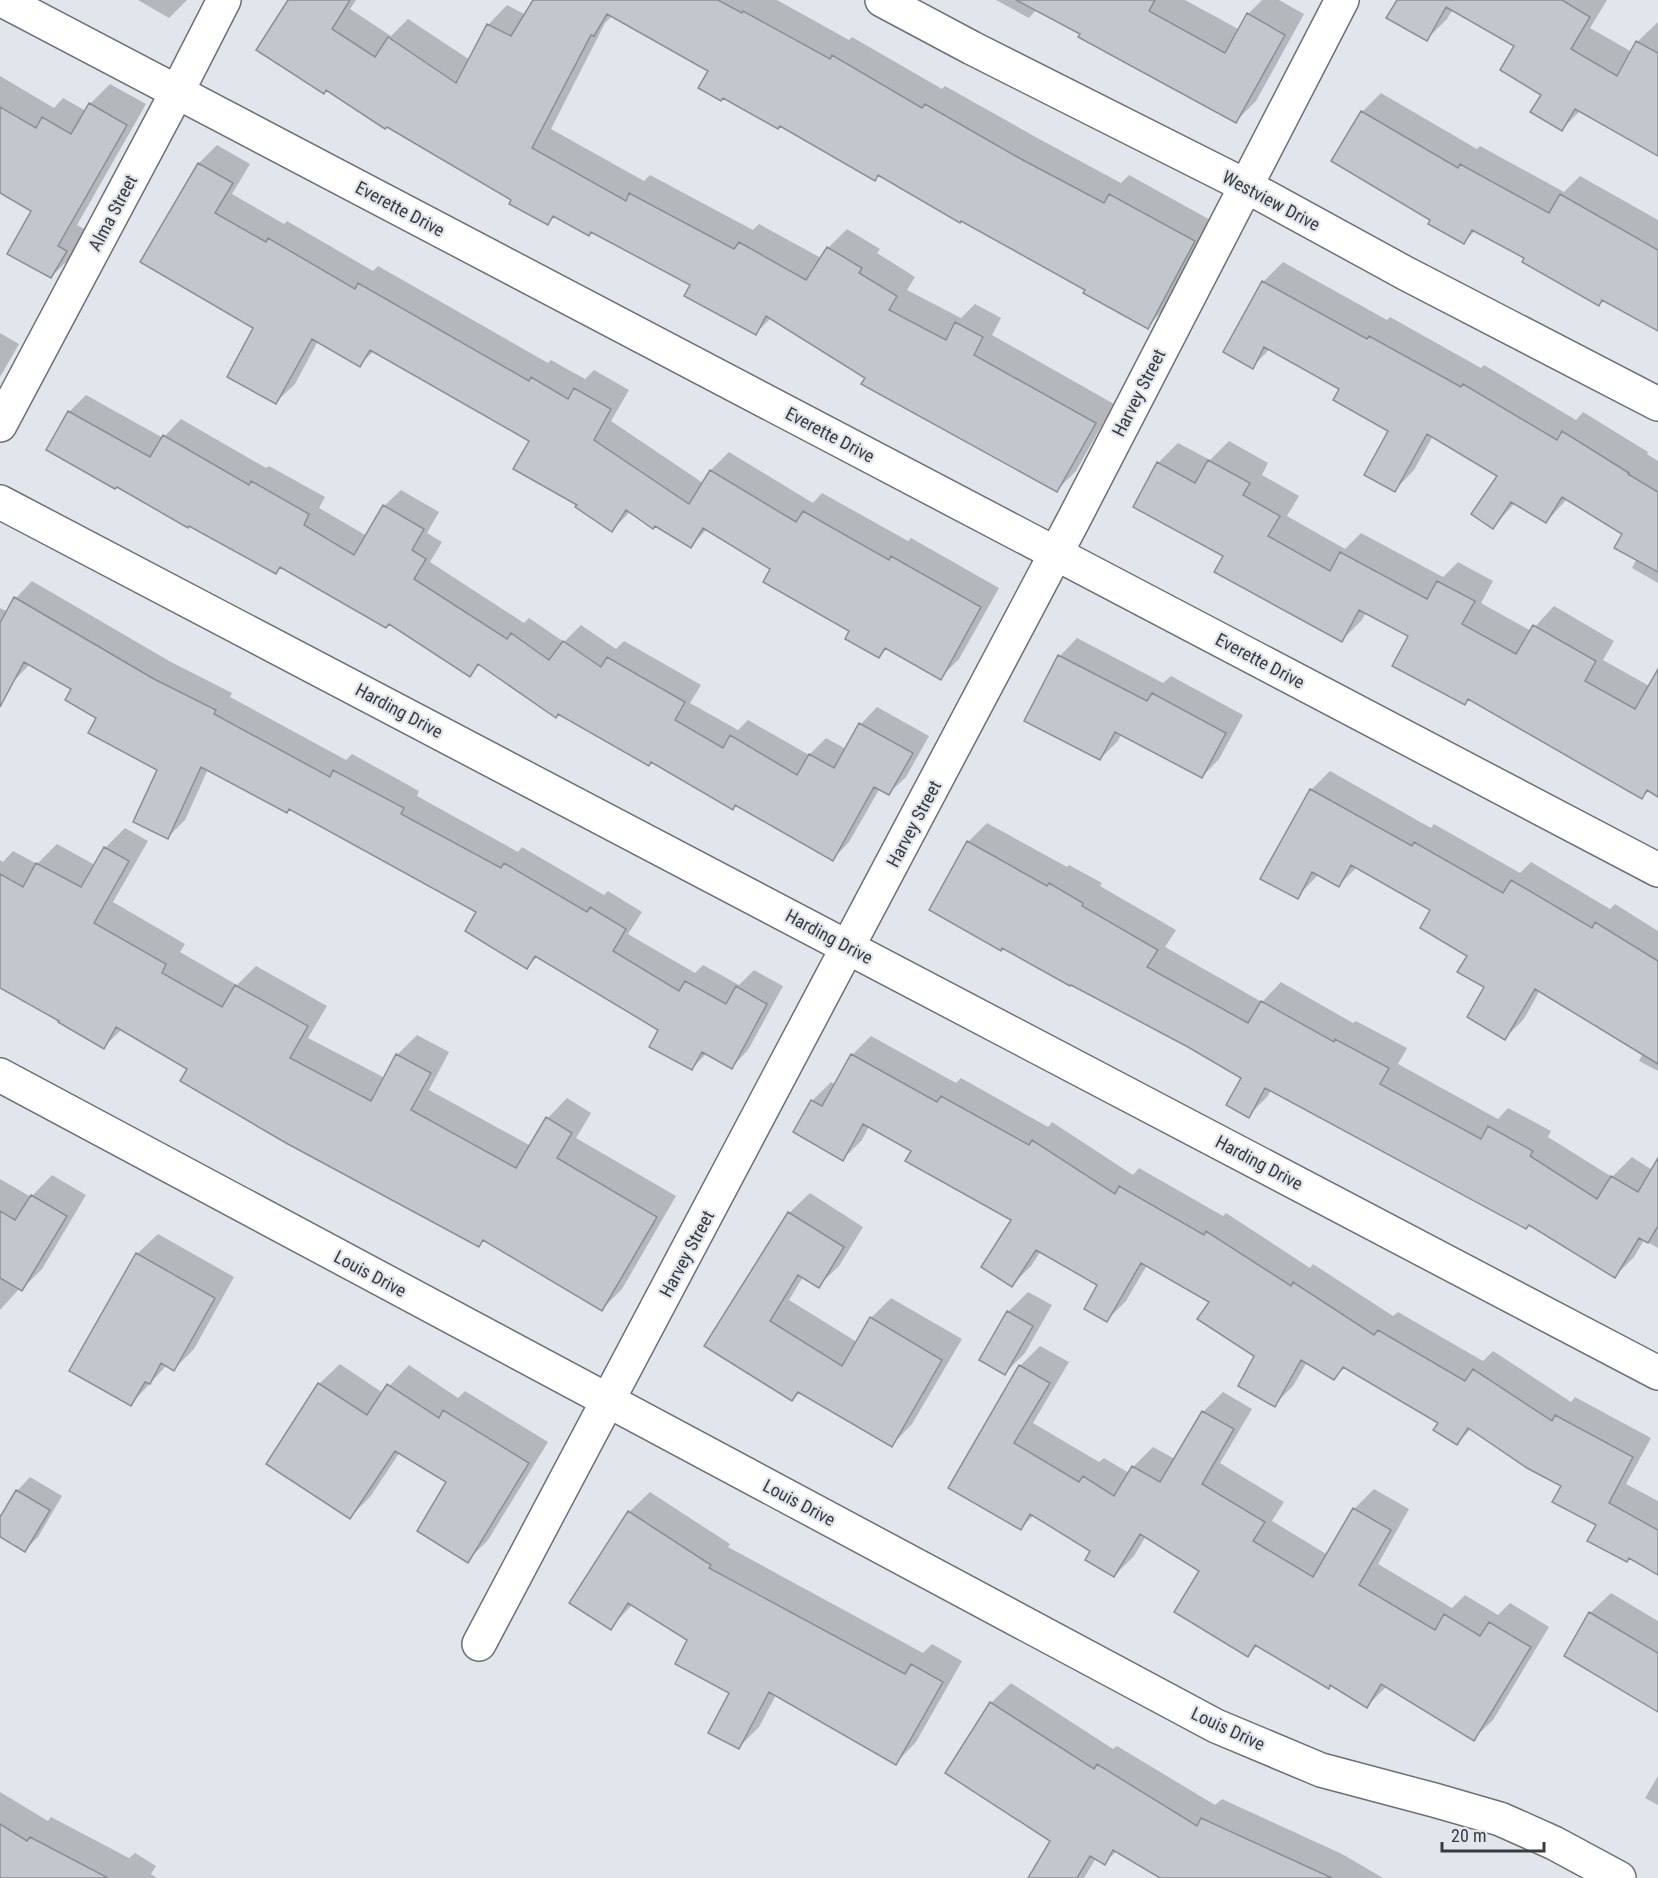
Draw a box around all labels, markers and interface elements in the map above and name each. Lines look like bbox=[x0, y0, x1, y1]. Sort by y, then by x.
street label: Westview Drive bbox=[1219, 166, 1324, 235]
street label: Alma Street bbox=[84, 171, 141, 254]
street label: Everette Drive bbox=[352, 176, 448, 241]
street label: Harvey Street bbox=[1108, 346, 1170, 440]
street label: Everette Drive bbox=[782, 402, 878, 467]
street label: Everette Drive bbox=[1212, 628, 1308, 693]
street label: Harding Drive bbox=[352, 679, 446, 742]
street label: Harvey Street bbox=[882, 777, 945, 871]
street label: Harding Drive bbox=[782, 905, 876, 968]
street label: Harding Drive bbox=[1212, 1131, 1306, 1194]
street label: Harvey Street bbox=[655, 1207, 718, 1301]
street label: Louis Drive bbox=[331, 1246, 410, 1301]
street label: Louis Drive bbox=[760, 1475, 839, 1530]
street label: Louis Drive bbox=[1188, 1702, 1268, 1755]
scale bar bbox=[1442, 1815, 1544, 1853]
text: 20 m bbox=[1451, 1825, 1486, 1846]

